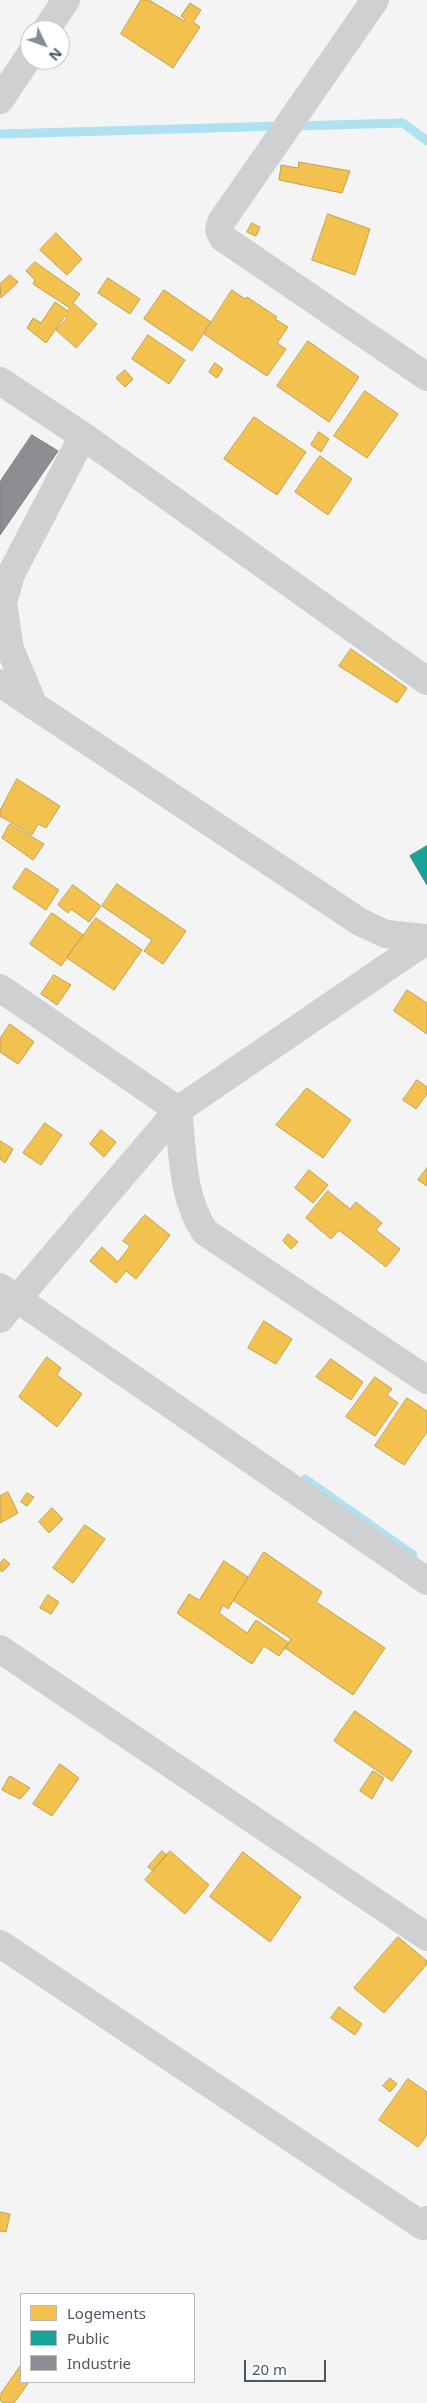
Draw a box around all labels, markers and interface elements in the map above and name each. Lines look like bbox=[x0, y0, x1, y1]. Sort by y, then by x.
north arrow bbox=[20, 20, 70, 70]
text: N bbox=[45, 44, 67, 65]
legend bbox=[20, 2293, 195, 2383]
text: Logements bbox=[67, 2303, 146, 2323]
text: Public bbox=[67, 2328, 110, 2348]
scale bar bbox=[247, 2350, 330, 2382]
text: Industrie bbox=[67, 2353, 131, 2373]
text: 20 m bbox=[252, 2359, 287, 2379]

